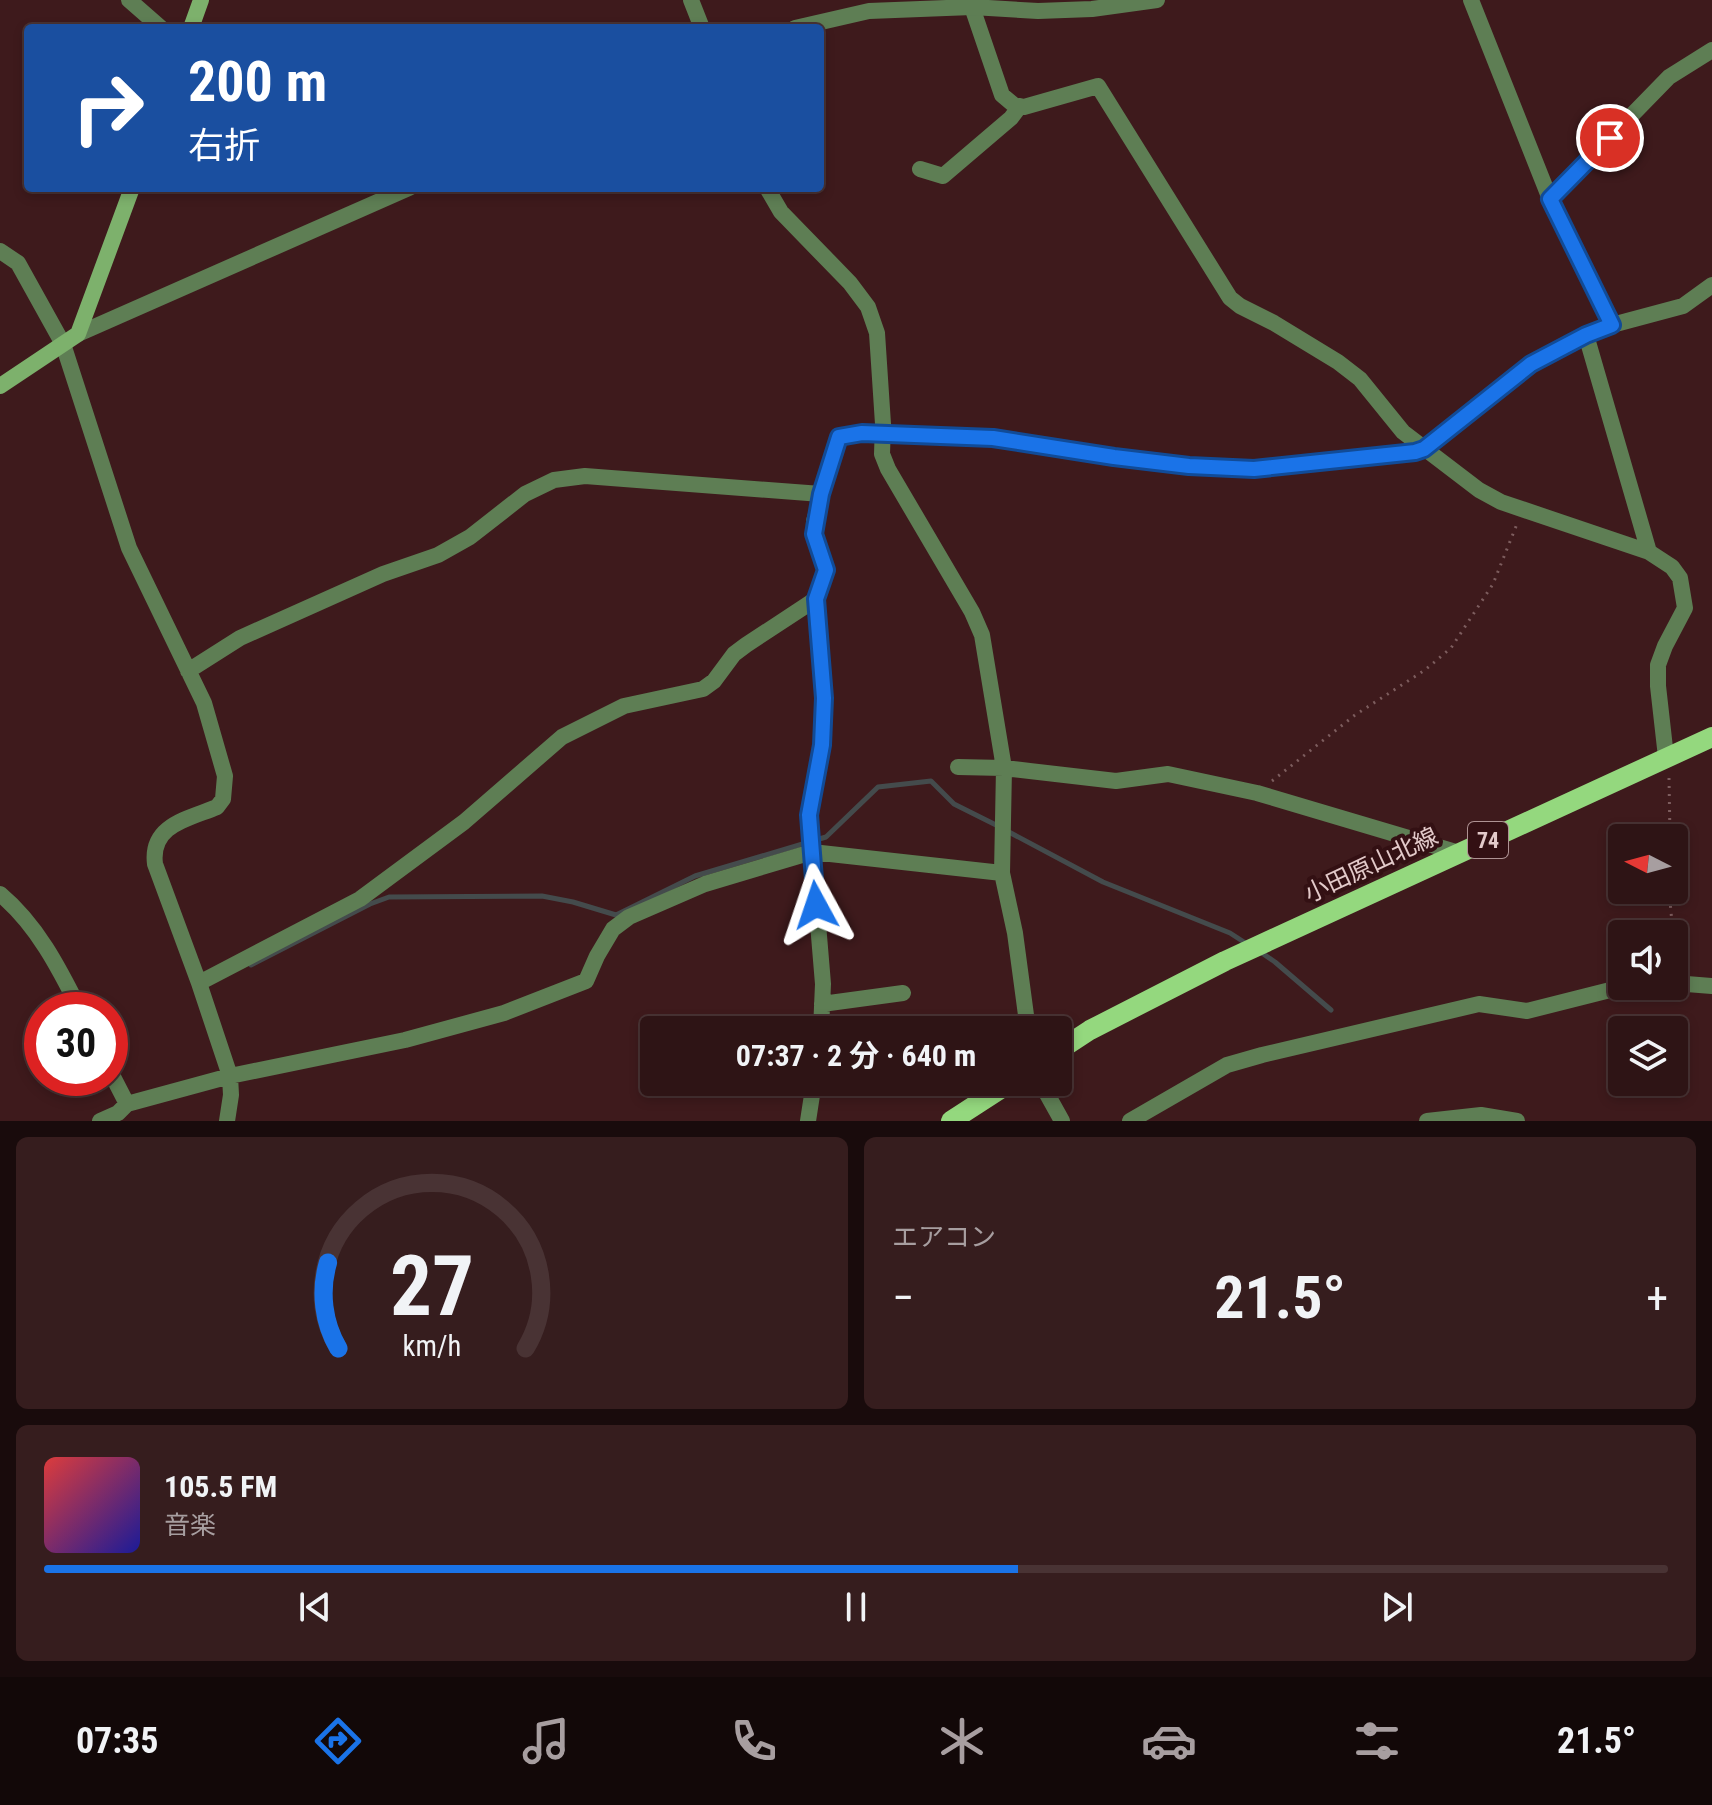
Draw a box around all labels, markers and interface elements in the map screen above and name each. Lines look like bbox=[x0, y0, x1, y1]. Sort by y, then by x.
text: 200 m bbox=[188, 49, 327, 115]
icon: right bbox=[56, 56, 160, 160]
pin bbox=[1576, 104, 1644, 172]
icon: arrive bbox=[1588, 116, 1632, 160]
text: 右折 bbox=[188, 125, 260, 167]
street label: 小田原山北線 bbox=[1300, 822, 1442, 908]
road number: 74 bbox=[1468, 822, 1508, 858]
north arrow bbox=[1608, 824, 1688, 904]
map controls bbox=[1608, 824, 1688, 1096]
position arrow bbox=[774, 863, 858, 947]
button: sound bbox=[1608, 920, 1688, 1000]
speed limit sign: 30 bbox=[24, 992, 128, 1096]
button: layers bbox=[1608, 1016, 1688, 1096]
text: 07:37 · 2 分 · 640 m bbox=[736, 1038, 976, 1073]
text: エアコン bbox=[892, 1222, 996, 1252]
text: 27 bbox=[390, 1238, 474, 1335]
text: 21.5° bbox=[1214, 1262, 1346, 1333]
text: − bbox=[892, 1272, 914, 1324]
text: + bbox=[1646, 1272, 1668, 1324]
text: km/h bbox=[403, 1329, 461, 1363]
text: 105.5 FM bbox=[164, 1469, 277, 1504]
text: 音楽 bbox=[164, 1510, 216, 1540]
icon: previous bbox=[293, 1585, 337, 1629]
icon: pause bbox=[834, 1585, 878, 1629]
icon: next bbox=[1375, 1585, 1419, 1629]
icon: directions bbox=[310, 1713, 366, 1769]
icon: music bbox=[518, 1713, 574, 1769]
icon: phone bbox=[726, 1713, 782, 1769]
icon: climate bbox=[934, 1713, 990, 1769]
icon: car bbox=[1141, 1713, 1197, 1769]
icon: filters bbox=[1349, 1713, 1405, 1769]
text: 07:35 bbox=[76, 1720, 159, 1762]
text: 21.5° bbox=[1557, 1720, 1636, 1762]

